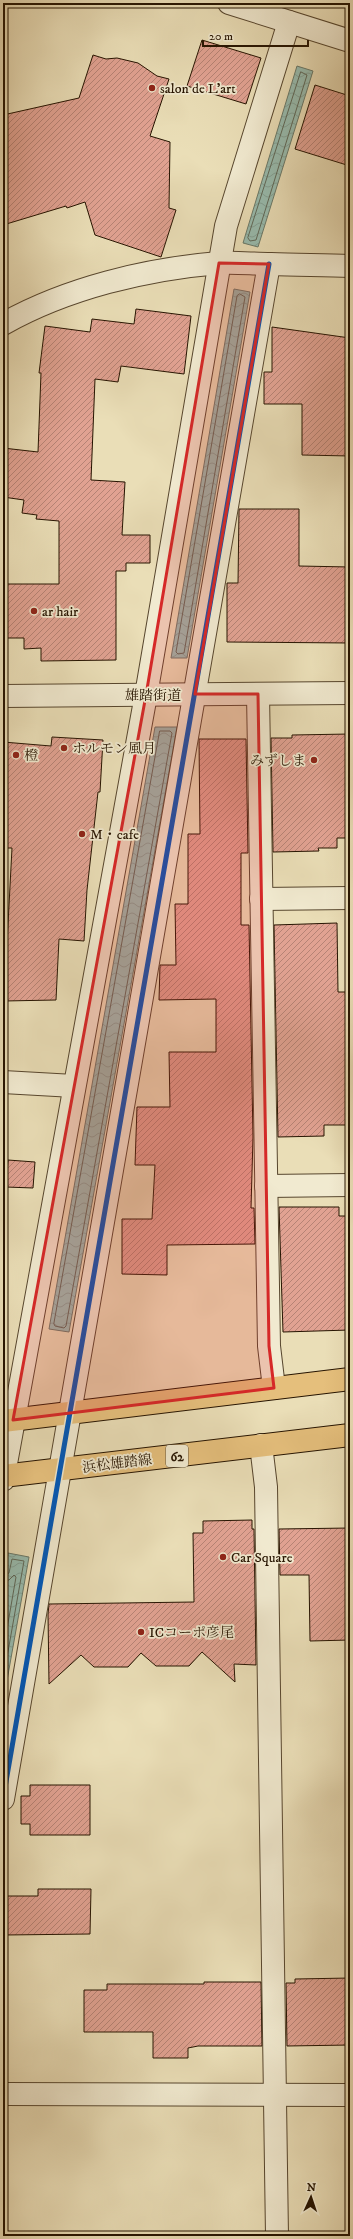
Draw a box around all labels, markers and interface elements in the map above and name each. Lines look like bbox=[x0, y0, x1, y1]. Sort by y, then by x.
scale bar bbox=[203, 22, 308, 48]
text: 20 m bbox=[209, 29, 233, 44]
place label: salon de L'art bbox=[160, 80, 236, 98]
marker: salon de L'art bbox=[147, 83, 157, 93]
place label: ar hair bbox=[42, 603, 79, 621]
marker: ar hair bbox=[29, 606, 39, 616]
street label: 雄踏街道 bbox=[125, 687, 181, 705]
place label: ホルモン風月 bbox=[72, 740, 156, 758]
marker: ホルモン風月 bbox=[59, 743, 69, 753]
place label: 橙 bbox=[24, 747, 38, 765]
marker: 橙 bbox=[11, 750, 21, 760]
place label: みずしま bbox=[250, 752, 306, 770]
marker: みずしま bbox=[309, 755, 319, 765]
place label: M・cafe bbox=[90, 826, 139, 844]
marker: M・cafe bbox=[77, 829, 87, 839]
road number: 62 bbox=[166, 1445, 188, 1467]
street label: 浜松雄踏線 bbox=[81, 1451, 153, 1477]
place label: Car Square bbox=[231, 1549, 293, 1567]
marker: Car Square bbox=[218, 1552, 228, 1562]
place label: ICコーポ彦尾 bbox=[149, 1624, 234, 1642]
marker: ICコーポ彦尾 bbox=[136, 1627, 146, 1637]
north arrow bbox=[291, 2177, 331, 2217]
text: N bbox=[307, 2181, 316, 2195]

